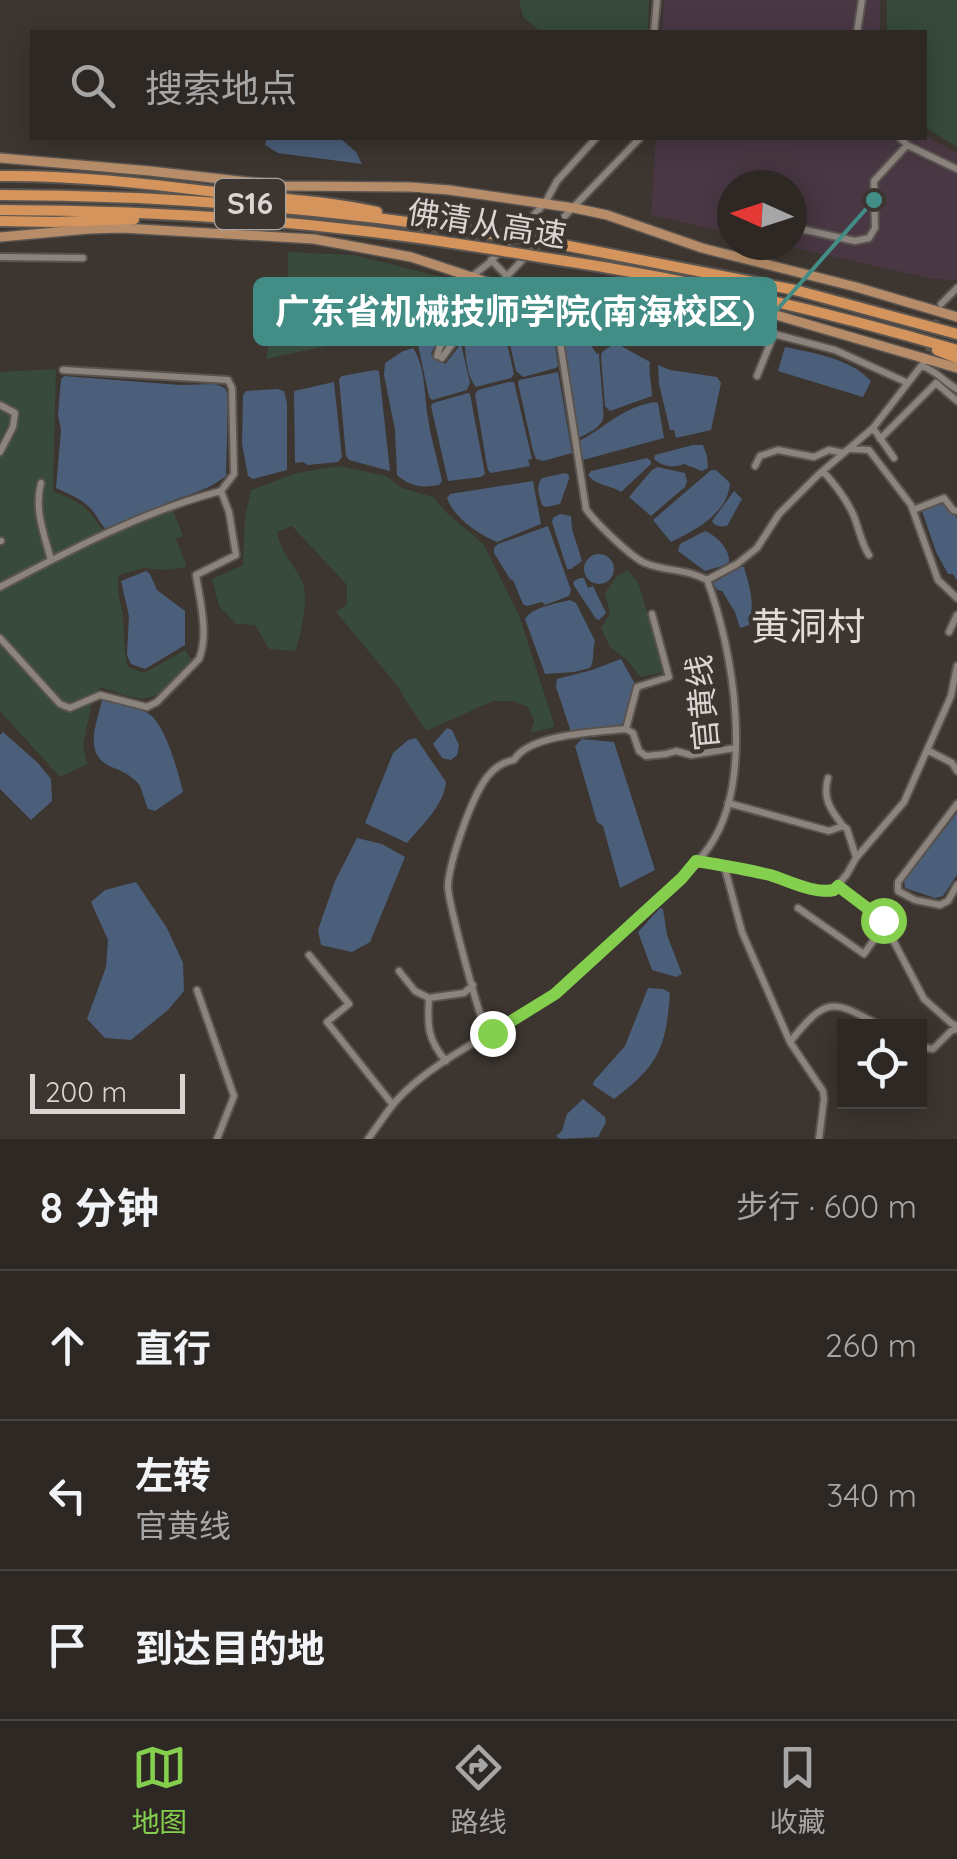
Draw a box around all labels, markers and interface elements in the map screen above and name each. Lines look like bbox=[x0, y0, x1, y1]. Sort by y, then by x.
search box bbox=[30, 30, 927, 140]
icon: search bbox=[65, 58, 120, 113]
text: 搜索地点 bbox=[145, 64, 297, 112]
north arrow bbox=[717, 170, 807, 260]
road number: S16 bbox=[215, 179, 285, 229]
street label: 佛清从高速 bbox=[405, 191, 569, 255]
callout: 广东省机械技师学院(南海校区) bbox=[255, 279, 775, 344]
text: 广东省机械技师学院(南海校区) bbox=[275, 289, 755, 333]
district label: 黄洞村 bbox=[751, 602, 865, 650]
street label: 官黄线 bbox=[678, 654, 726, 753]
route start bbox=[861, 898, 907, 944]
route end bbox=[470, 1011, 516, 1057]
map controls bbox=[837, 1019, 927, 1109]
button: locate bbox=[837, 1019, 927, 1109]
scale bar bbox=[30, 1069, 185, 1114]
text: 200 m bbox=[45, 1074, 127, 1109]
text: 8 分钟 bbox=[40, 1181, 159, 1234]
text: 步行 · 600 m bbox=[736, 1186, 917, 1226]
icon: ahead bbox=[40, 1318, 95, 1373]
text: 直行 bbox=[135, 1324, 211, 1372]
text: 260 m bbox=[825, 1325, 917, 1365]
text: 左转 bbox=[135, 1451, 211, 1499]
icon: left bbox=[40, 1468, 95, 1523]
text: 340 m bbox=[826, 1475, 917, 1515]
text: 官黄线 bbox=[135, 1505, 231, 1545]
icon: arrive bbox=[40, 1618, 95, 1673]
text: 到达目的地 bbox=[135, 1624, 325, 1672]
tab: 地图 bbox=[131, 1740, 188, 1840]
tab: 路线 bbox=[450, 1740, 507, 1840]
tab: 收藏 bbox=[769, 1740, 826, 1840]

